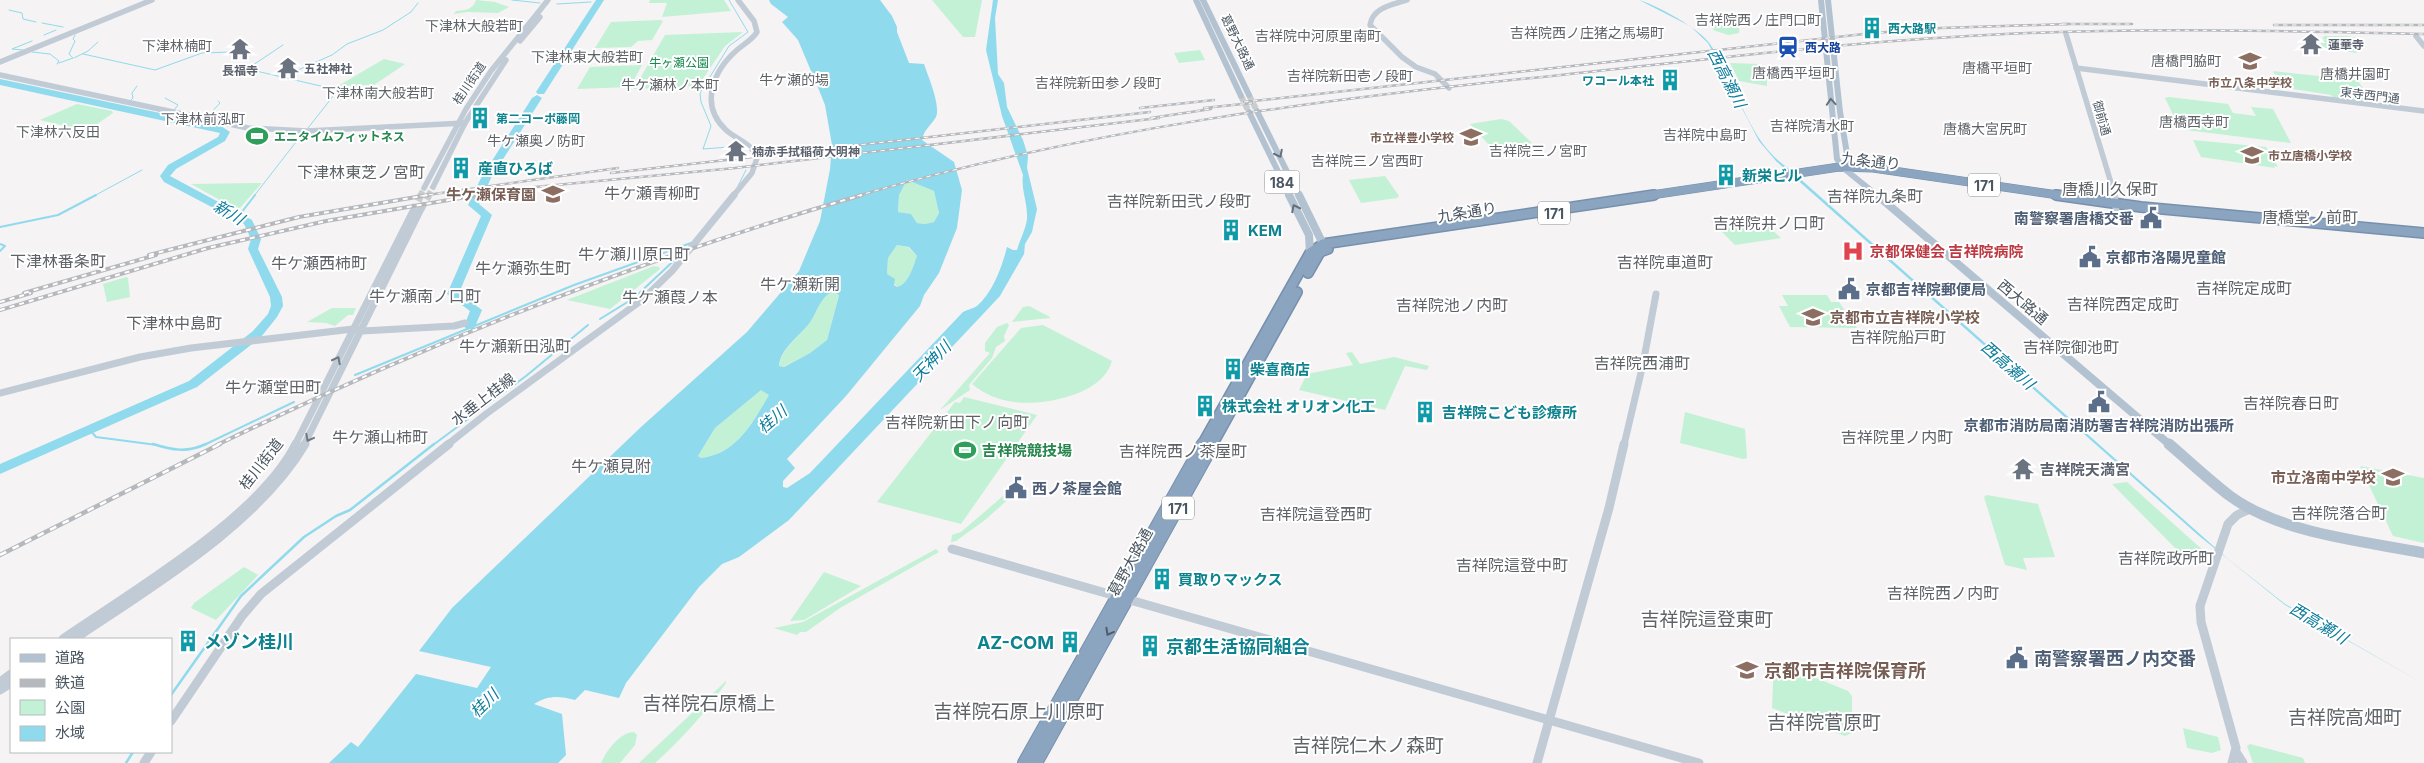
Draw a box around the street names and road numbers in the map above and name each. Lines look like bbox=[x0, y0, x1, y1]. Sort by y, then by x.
street label: 葛野大路通 bbox=[1218, 12, 1258, 72]
street label: 桂川街道 bbox=[449, 59, 489, 107]
street label: 東寺西門通 bbox=[2339, 84, 2401, 106]
street label: 御前通 bbox=[2090, 99, 2114, 137]
street label: 九条通り bbox=[1840, 148, 1902, 174]
road number: 184 bbox=[1264, 170, 1300, 193]
road number: 171 bbox=[1968, 174, 2000, 196]
street label: 九条通り bbox=[1436, 198, 1498, 226]
road number: 171 bbox=[1538, 202, 1570, 224]
street label: 西大路通 bbox=[1994, 275, 2052, 329]
street label: 水垂上桂線 bbox=[447, 369, 519, 429]
street label: 桂川街道 bbox=[235, 435, 287, 493]
road number: 171 bbox=[1162, 496, 1194, 520]
street label: 葛野大路通 bbox=[1104, 525, 1156, 599]

